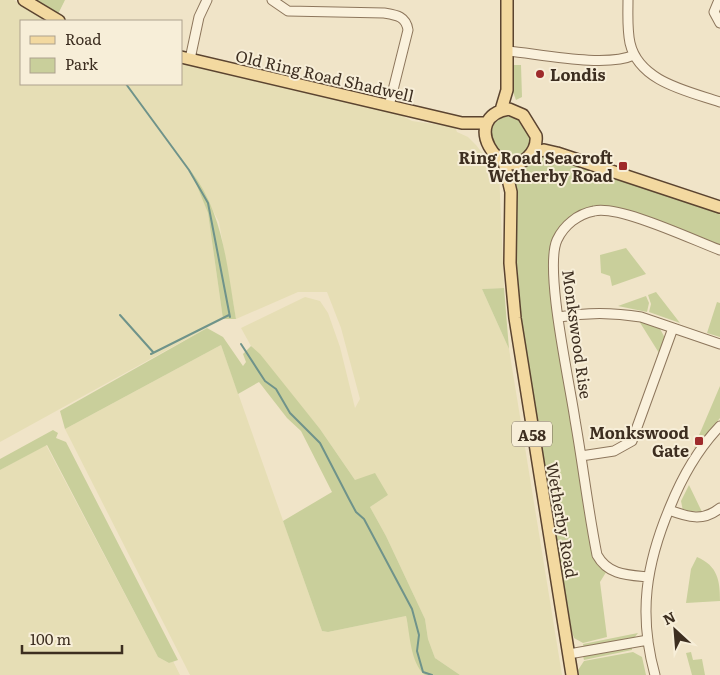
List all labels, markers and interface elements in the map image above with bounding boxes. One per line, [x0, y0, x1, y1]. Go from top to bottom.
legend [20, 20, 182, 85]
text: Road [65, 27, 101, 50]
street label: Old Ring Road Shadwell [233, 43, 417, 107]
text: Park [65, 52, 99, 75]
place label: Londis [550, 62, 606, 86]
marker: Londis [534, 68, 546, 80]
place label: Ring Road Seacroft Wetherby Road [458, 145, 614, 187]
marker: Ring Road Seacroft Wetherby Road [617, 160, 629, 172]
street label: Monkswood Rise [557, 268, 599, 400]
place label: Monkswood Gate [589, 420, 689, 462]
road number: A58 [512, 422, 552, 446]
marker: Monkswood Gate [693, 435, 705, 447]
street label: Wetherby Road [541, 460, 585, 580]
north arrow [650, 605, 700, 655]
text: N [659, 606, 679, 629]
scale bar [22, 622, 122, 654]
text: 100 m [30, 627, 71, 650]

